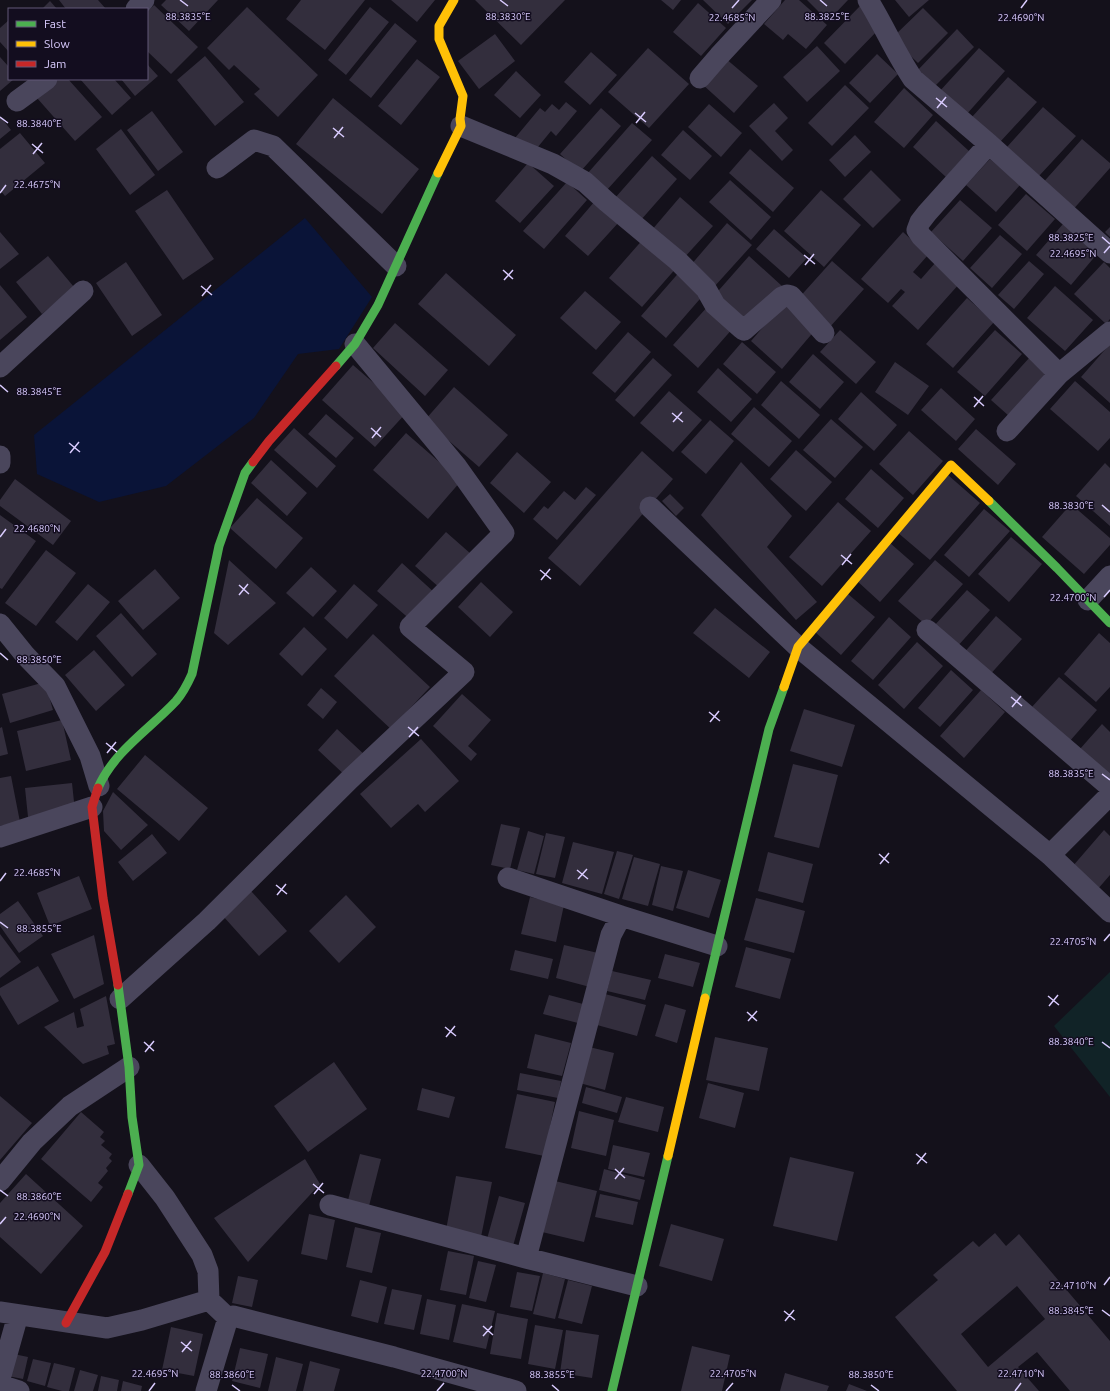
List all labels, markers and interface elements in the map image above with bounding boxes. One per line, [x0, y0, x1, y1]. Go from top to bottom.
legend [8, 8, 148, 80]
text: 88.3835°E [165, 11, 211, 22]
text: 88.3830°E [485, 11, 531, 22]
text: 88.3825°E [804, 11, 850, 22]
text: 22.4685°N [709, 12, 755, 23]
text: 22.4690°N [998, 12, 1044, 23]
text: Fast [44, 17, 66, 30]
text: Slow [44, 37, 70, 50]
text: Jam [44, 57, 66, 70]
text: 88.3840°E [16, 118, 62, 129]
text: 22.4675°N [14, 179, 60, 190]
text: 88.3825°E [1048, 232, 1094, 243]
text: 22.4695°N [1050, 248, 1096, 259]
text: 88.3845°E [16, 386, 62, 397]
text: 88.3830°E [1048, 500, 1094, 511]
text: 22.4680°N [14, 523, 60, 534]
text: 22.4700°N [1050, 592, 1096, 603]
text: 88.3850°E [16, 654, 62, 665]
text: 88.3835°E [1048, 768, 1094, 779]
text: 22.4685°N [14, 867, 60, 878]
text: 88.3855°E [16, 923, 62, 934]
text: 22.4705°N [1050, 936, 1096, 947]
text: 88.3840°E [1048, 1036, 1094, 1047]
text: 88.3860°E [16, 1191, 62, 1202]
text: 22.4690°N [14, 1211, 60, 1222]
text: 22.4710°N [1050, 1280, 1096, 1291]
text: 88.3845°E [1048, 1305, 1094, 1316]
text: 22.4695°N [132, 1368, 178, 1379]
text: 22.4700°N [421, 1368, 467, 1379]
text: 22.4705°N [710, 1368, 756, 1379]
text: 22.4710°N [998, 1368, 1044, 1379]
text: 88.3860°E [209, 1369, 255, 1380]
text: 88.3855°E [529, 1369, 575, 1380]
text: 88.3850°E [848, 1369, 894, 1380]

